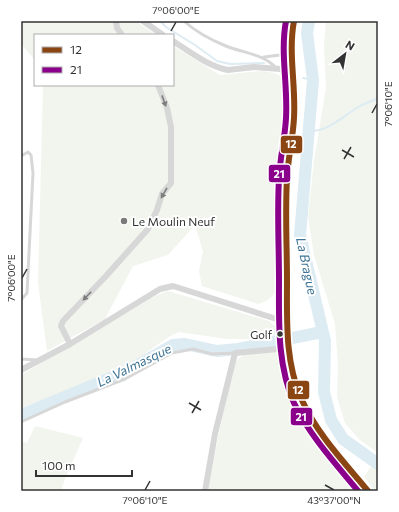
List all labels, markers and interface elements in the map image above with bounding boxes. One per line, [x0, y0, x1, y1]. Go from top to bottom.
text: 7°06'00"E [152, 4, 200, 16]
legend [34, 34, 174, 86]
north arrow [325, 34, 365, 74]
text: N [344, 37, 357, 53]
text: 12 [70, 42, 82, 56]
text: 21 [70, 62, 82, 76]
text: 7°06'10"E [382, 81, 394, 127]
one-way arrow [162, 95, 168, 107]
line badge: 12 [280, 135, 303, 154]
text: 12 [285, 137, 297, 150]
line badge: 21 [268, 164, 291, 183]
text: 21 [273, 167, 285, 180]
one-way arrow [160, 187, 167, 199]
place label: Le Moulin Neuf [132, 214, 215, 228]
marker: Le Moulin Neuf [119, 216, 129, 226]
water label: La Brague [293, 236, 321, 296]
text: 7°06'00"E [5, 254, 17, 302]
one-way arrow [82, 291, 92, 301]
place label: Golf [250, 328, 273, 341]
marker: Golf [275, 329, 285, 339]
water label: La Valmasque [94, 340, 174, 390]
line badge: 12 [287, 380, 310, 400]
text: 12 [292, 383, 304, 396]
line badge: 21 [290, 407, 313, 426]
text: 21 [295, 410, 307, 423]
scale bar [36, 452, 132, 478]
text: 100 m [42, 458, 76, 472]
text: 7°06'10"E [122, 494, 168, 506]
text: 43°37'00"N [307, 494, 361, 506]

